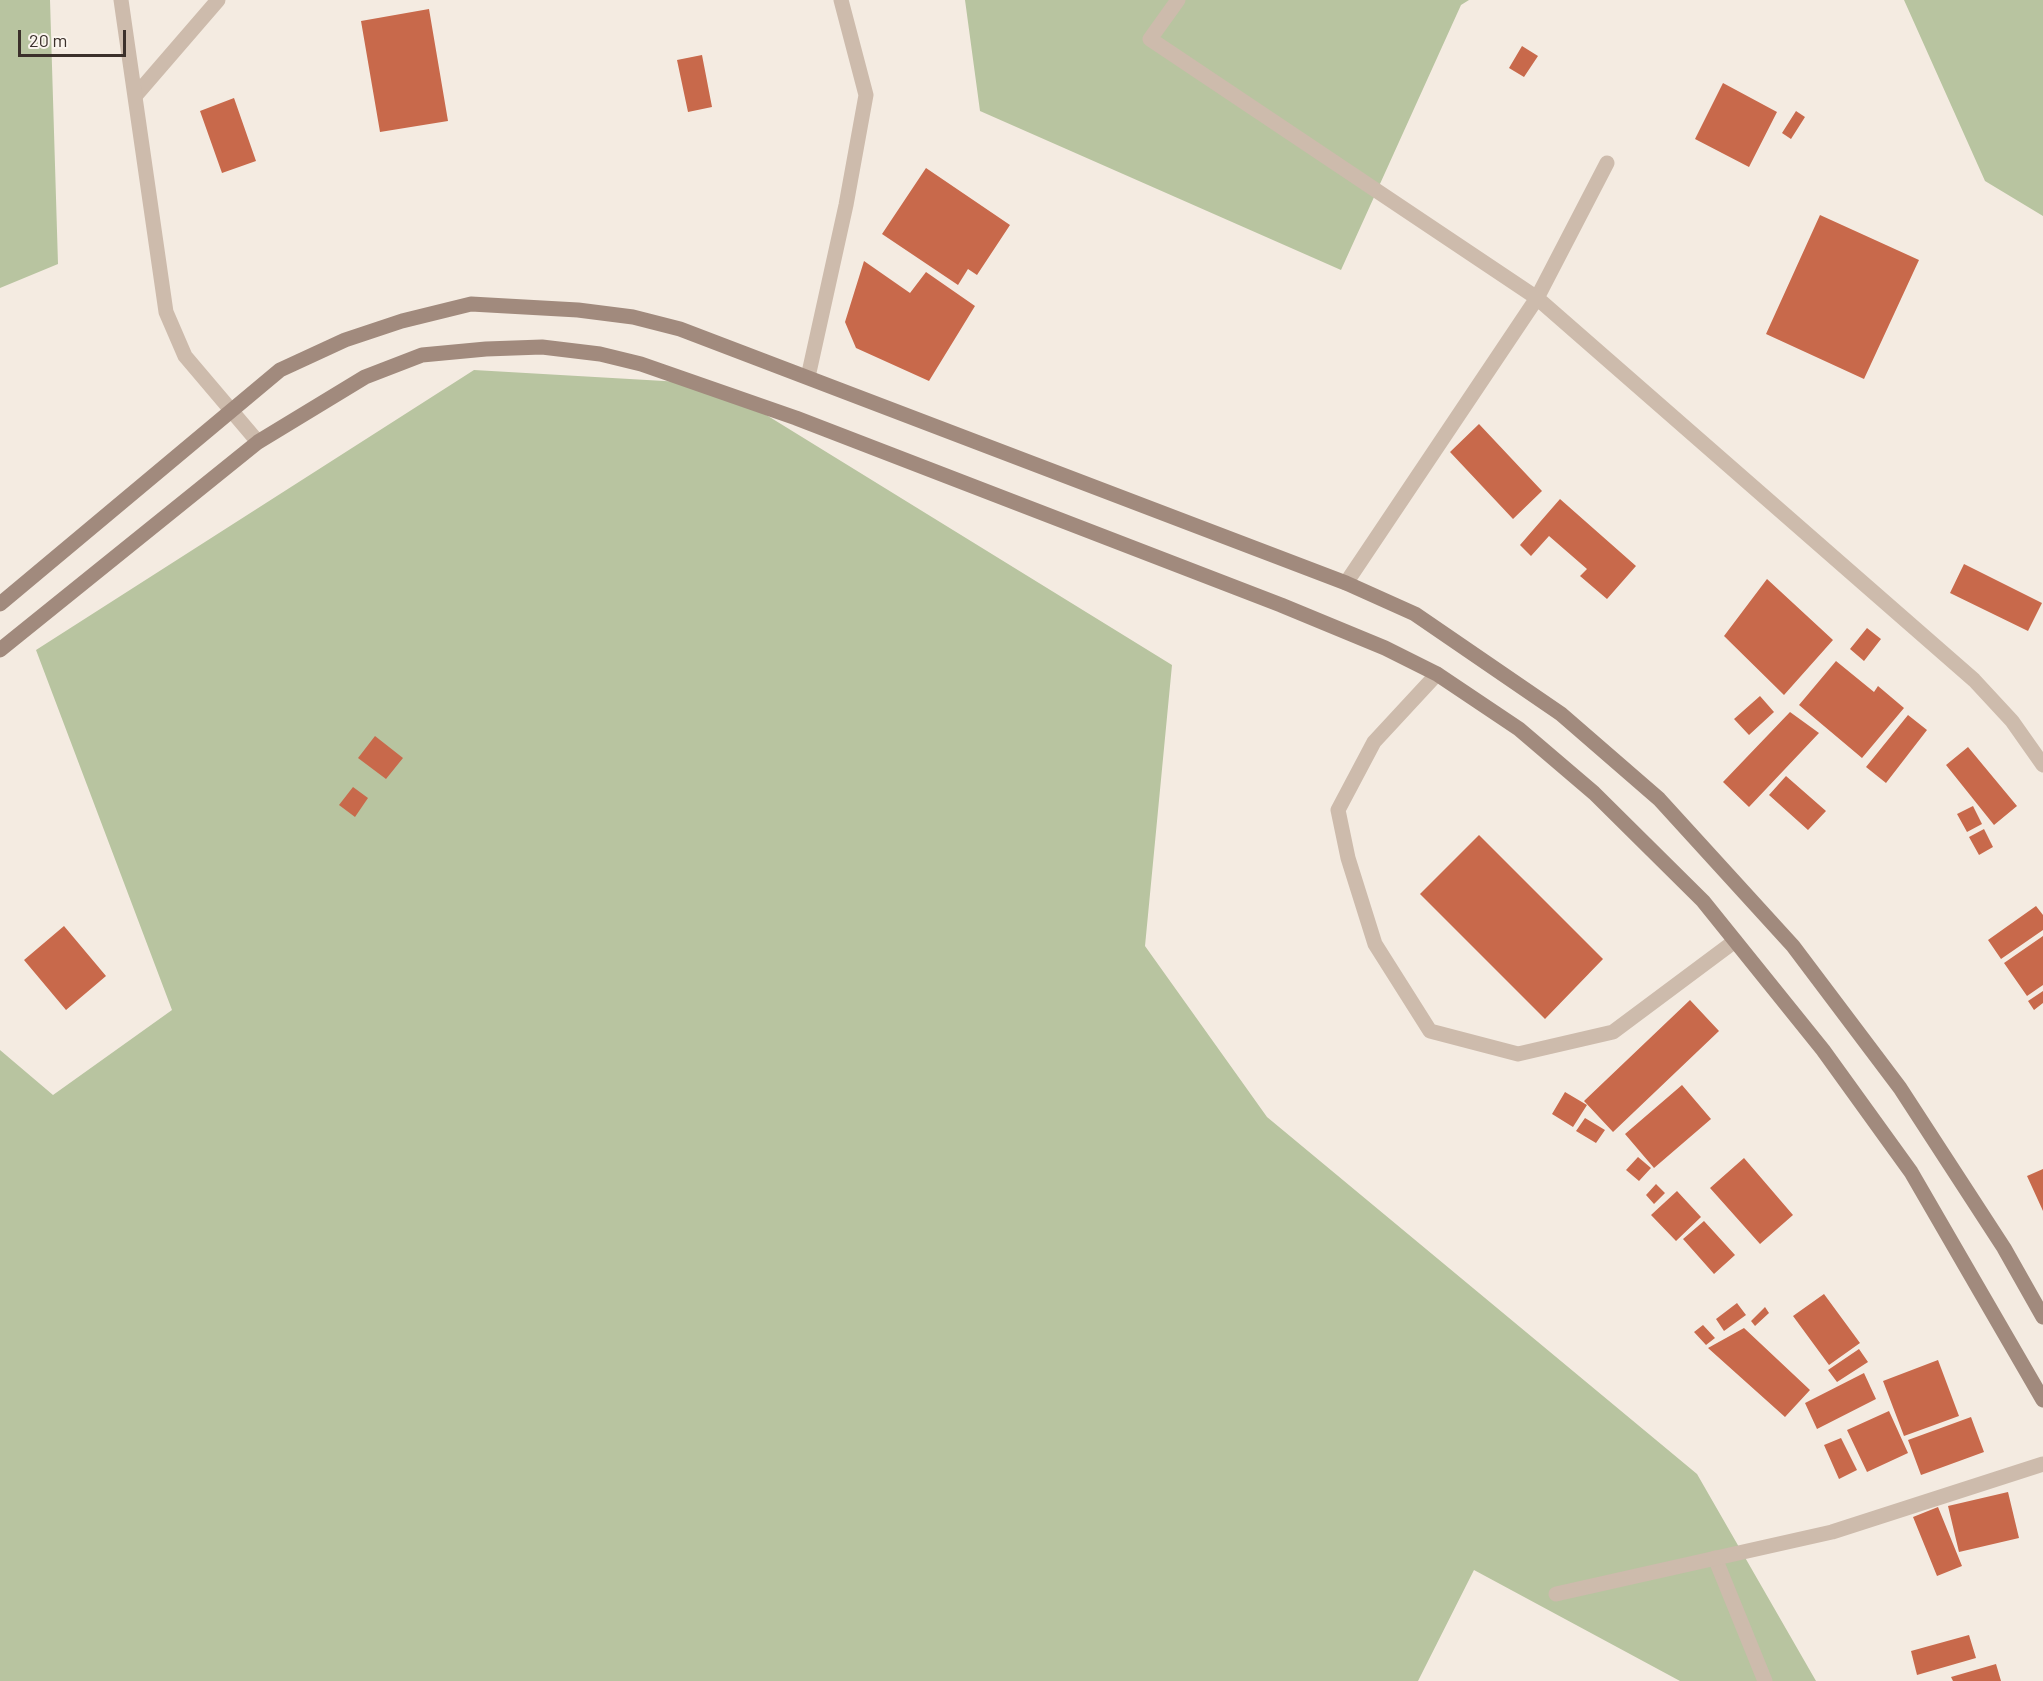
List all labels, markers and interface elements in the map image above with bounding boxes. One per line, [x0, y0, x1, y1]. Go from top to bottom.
scale bar [21, 18, 129, 56]
text: 20 m [29, 29, 67, 51]

